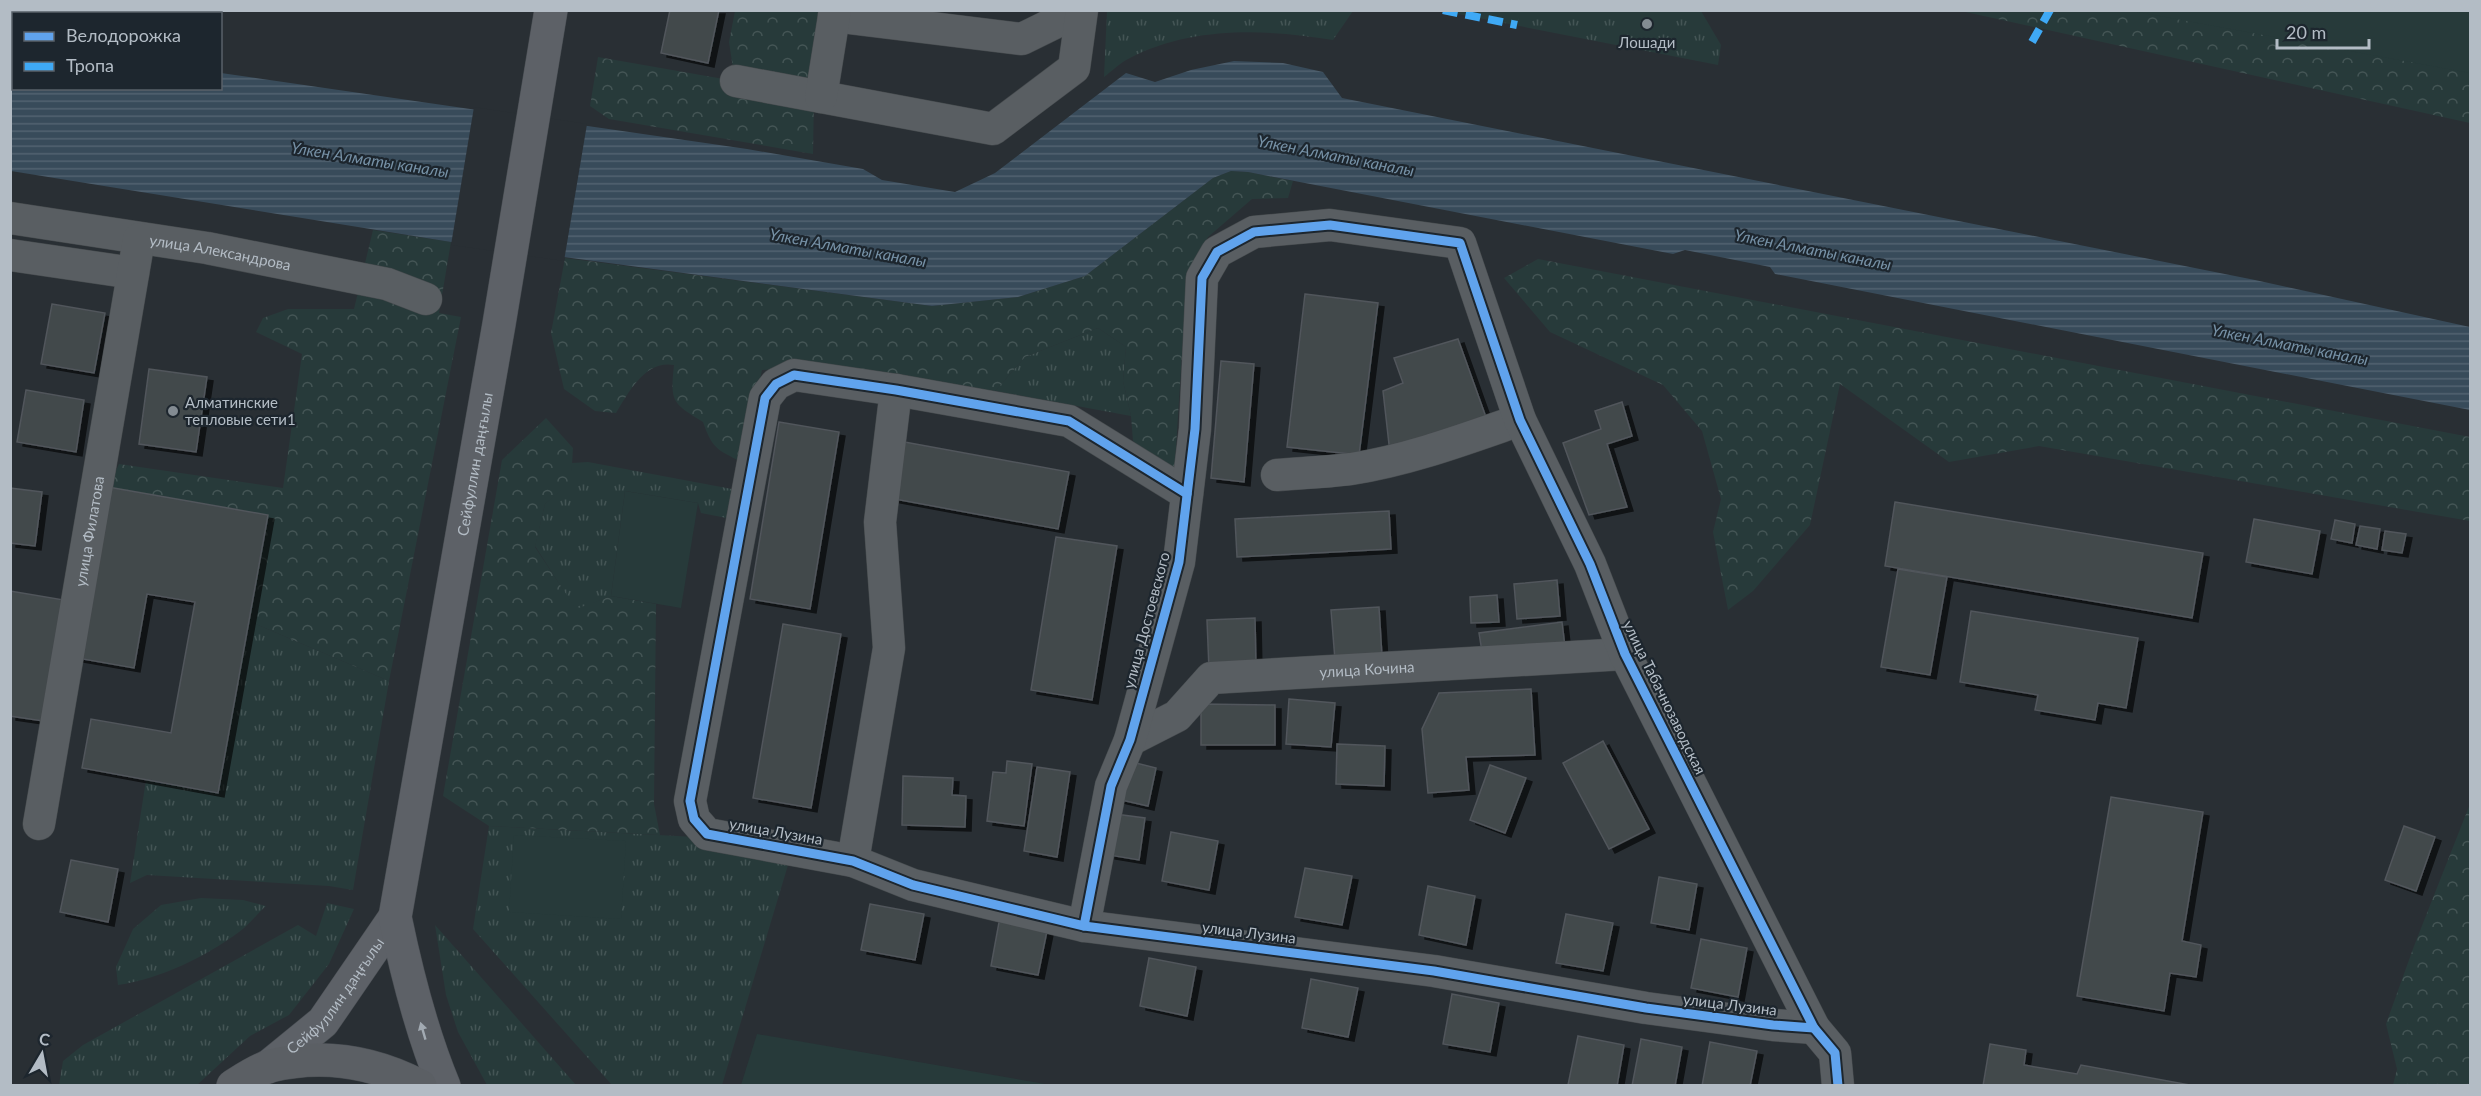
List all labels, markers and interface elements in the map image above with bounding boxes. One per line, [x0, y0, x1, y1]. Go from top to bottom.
legend [12, 12, 222, 90]
scale bar [2277, 12, 2368, 50]
marker: Лошади [1640, 17, 1654, 31]
text: 20 m [2286, 21, 2326, 43]
text: Велодорожка [66, 24, 181, 46]
place label: Лошади [1618, 33, 1675, 51]
text: Тропа [66, 54, 114, 76]
water label: Үлкен Алматы каналы [1256, 130, 1416, 180]
water label: Үлкен Алматы каналы [290, 137, 450, 181]
water label: Үлкен Алматы каналы [768, 224, 928, 270]
water label: Үлкен Алматы каналы [1733, 224, 1893, 274]
street label: улица Александрова [148, 230, 293, 274]
water label: Үлкен Алматы каналы [2210, 319, 2370, 369]
street label: Сейфуллин даңғылы [453, 391, 496, 537]
place label: Алматинские тепловые сети1 [185, 393, 296, 428]
marker: Алматинские тепловые сети1 [166, 404, 180, 418]
street label: улица Филатова [71, 475, 107, 588]
street label: улица Достоевского [1119, 550, 1173, 690]
street label: улица Табачнозаводская [1620, 617, 1710, 777]
street label: улица Кочина [1319, 657, 1415, 681]
street label: улица Лузина [728, 814, 824, 848]
street label: улица Лузина [1201, 917, 1297, 947]
street label: Сейфуллин даңғылы [283, 934, 387, 1057]
street label: улица Лузина [1682, 989, 1778, 1019]
one-way arrow [417, 1022, 427, 1040]
north arrow [12, 1024, 72, 1084]
text: С [38, 1028, 52, 1049]

